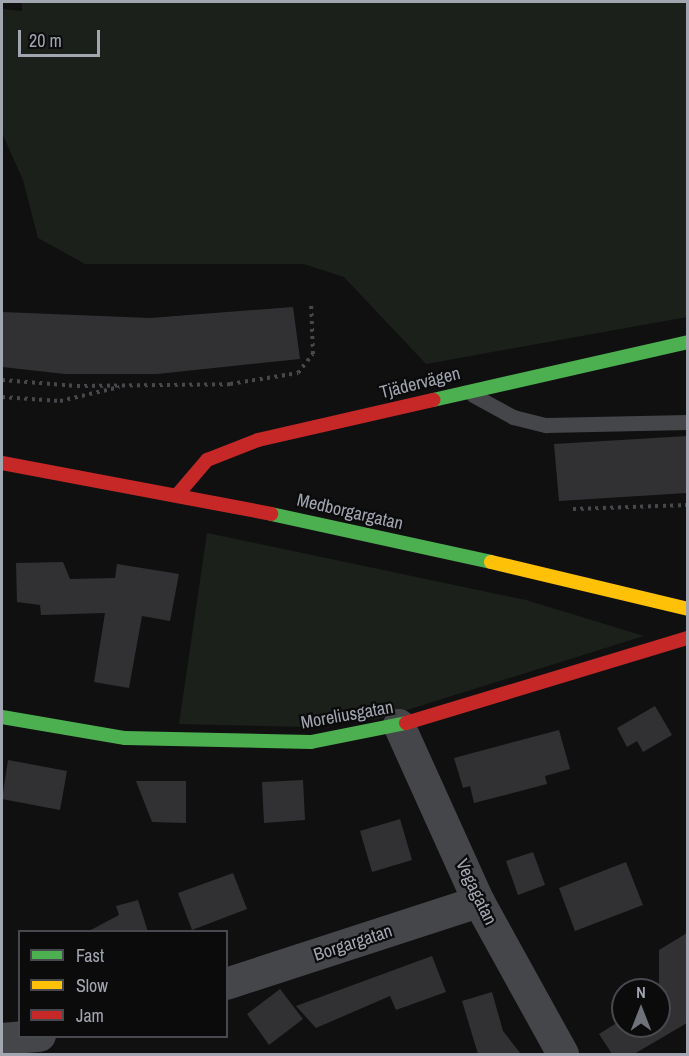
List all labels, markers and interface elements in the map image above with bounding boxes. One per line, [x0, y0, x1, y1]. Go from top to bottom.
scale bar [21, 18, 104, 56]
text: 20 m [29, 28, 62, 53]
street label: Tjädervägen [378, 363, 462, 403]
street label: Medborgargatan [295, 489, 405, 535]
street label: Moreliusgatan [299, 696, 395, 734]
street label: Vegagatan [451, 856, 501, 928]
street label: Borgargatan [311, 920, 395, 966]
legend [18, 930, 228, 1038]
text: Fast [76, 943, 104, 968]
text: Slow [76, 973, 108, 998]
north arrow [611, 978, 671, 1038]
text: N [636, 981, 646, 1003]
text: Jam [76, 1003, 104, 1028]

